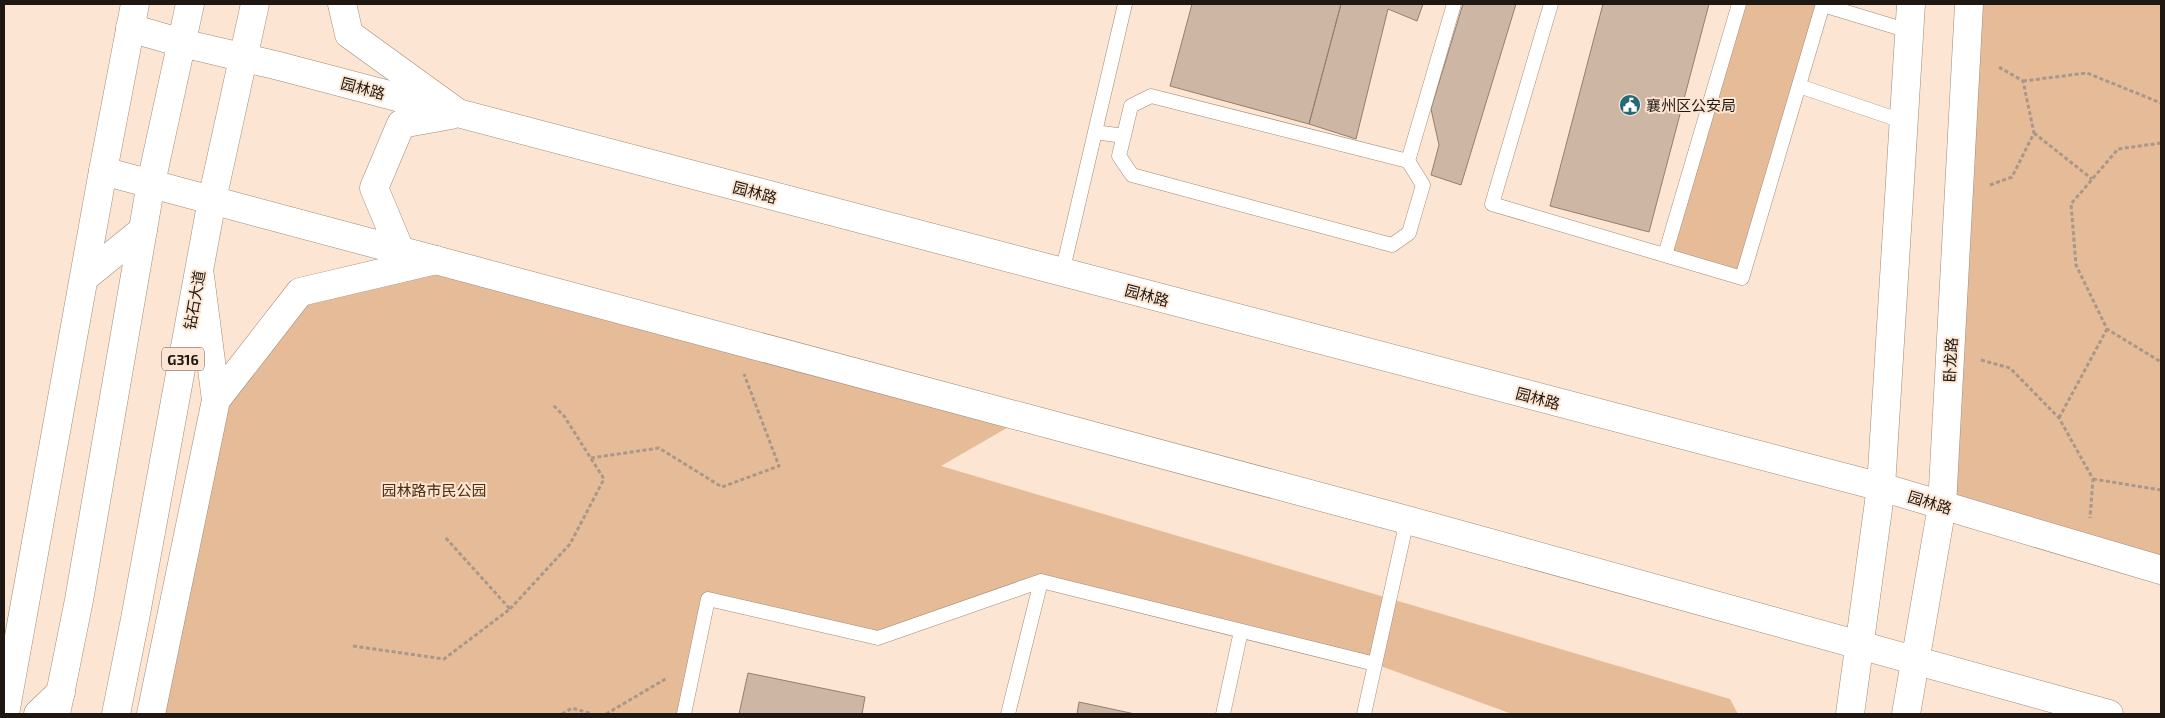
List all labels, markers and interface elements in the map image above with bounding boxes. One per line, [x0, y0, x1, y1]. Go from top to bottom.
street label: 园林路 [339, 73, 387, 103]
public building icon: 襄州区公安局 [1618, 93, 1642, 117]
place label: 襄州区公安局 [1646, 96, 1736, 114]
street label: 园林路 [731, 177, 779, 207]
street label: 钻石大道 [180, 269, 208, 331]
street label: 园林路 [1123, 280, 1171, 310]
street label: 卧龙路 [1940, 337, 1960, 383]
road number: G316 [162, 348, 204, 370]
street label: 园林路 [1514, 383, 1562, 413]
park label: 园林路市民公园 [381, 481, 487, 499]
street label: 园林路 [1906, 487, 1954, 517]

